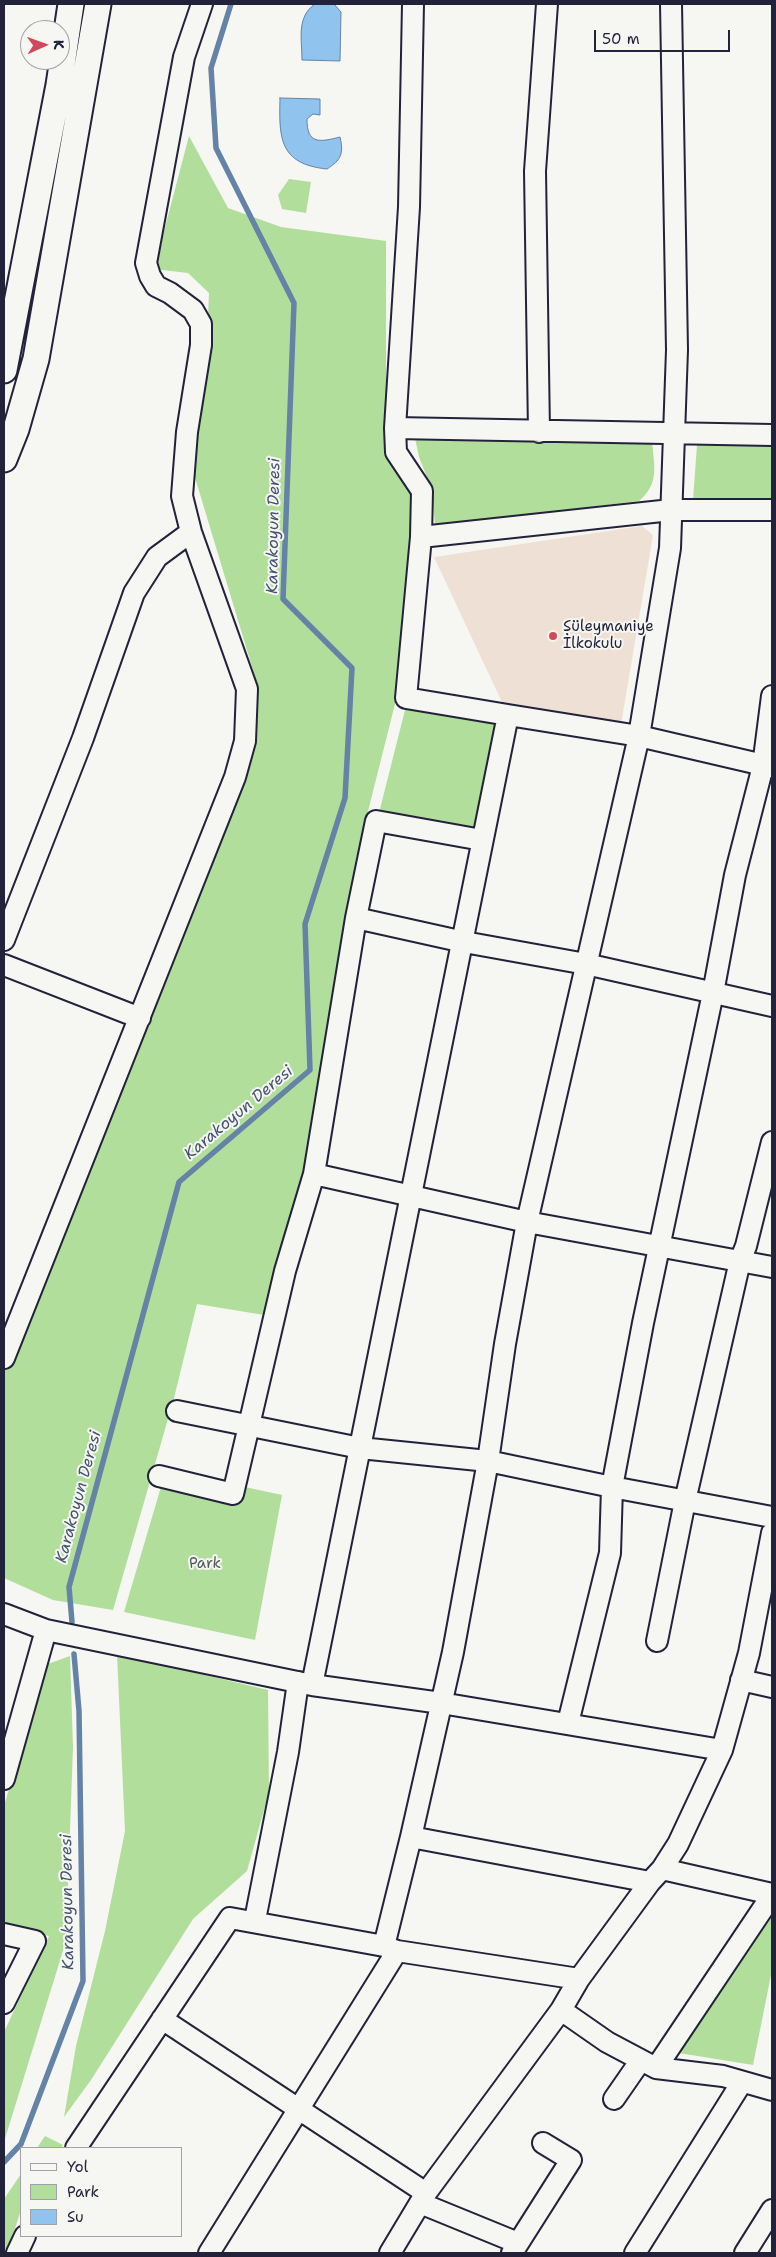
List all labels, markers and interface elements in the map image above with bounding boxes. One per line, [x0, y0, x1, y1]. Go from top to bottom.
north arrow [20, 20, 70, 70]
scale bar [596, 20, 732, 52]
text: 50 m [602, 29, 640, 49]
text: K [50, 39, 68, 50]
water label: Karakoyun Deresi [263, 458, 285, 594]
place label: Süleymaniye İlkokulu [563, 618, 654, 653]
marker: Süleymaniye İlkokulu [547, 630, 559, 642]
water label: Karakoyun Deresi [181, 1062, 297, 1164]
water label: Karakoyun Deresi [52, 1429, 106, 1565]
park label: Park [189, 1555, 221, 1573]
water label: Karakoyun Deresi [57, 1834, 79, 1970]
legend [20, 2147, 182, 2237]
text: Yol [67, 2157, 88, 2177]
text: Park [67, 2182, 99, 2202]
text: Su [67, 2207, 84, 2227]

